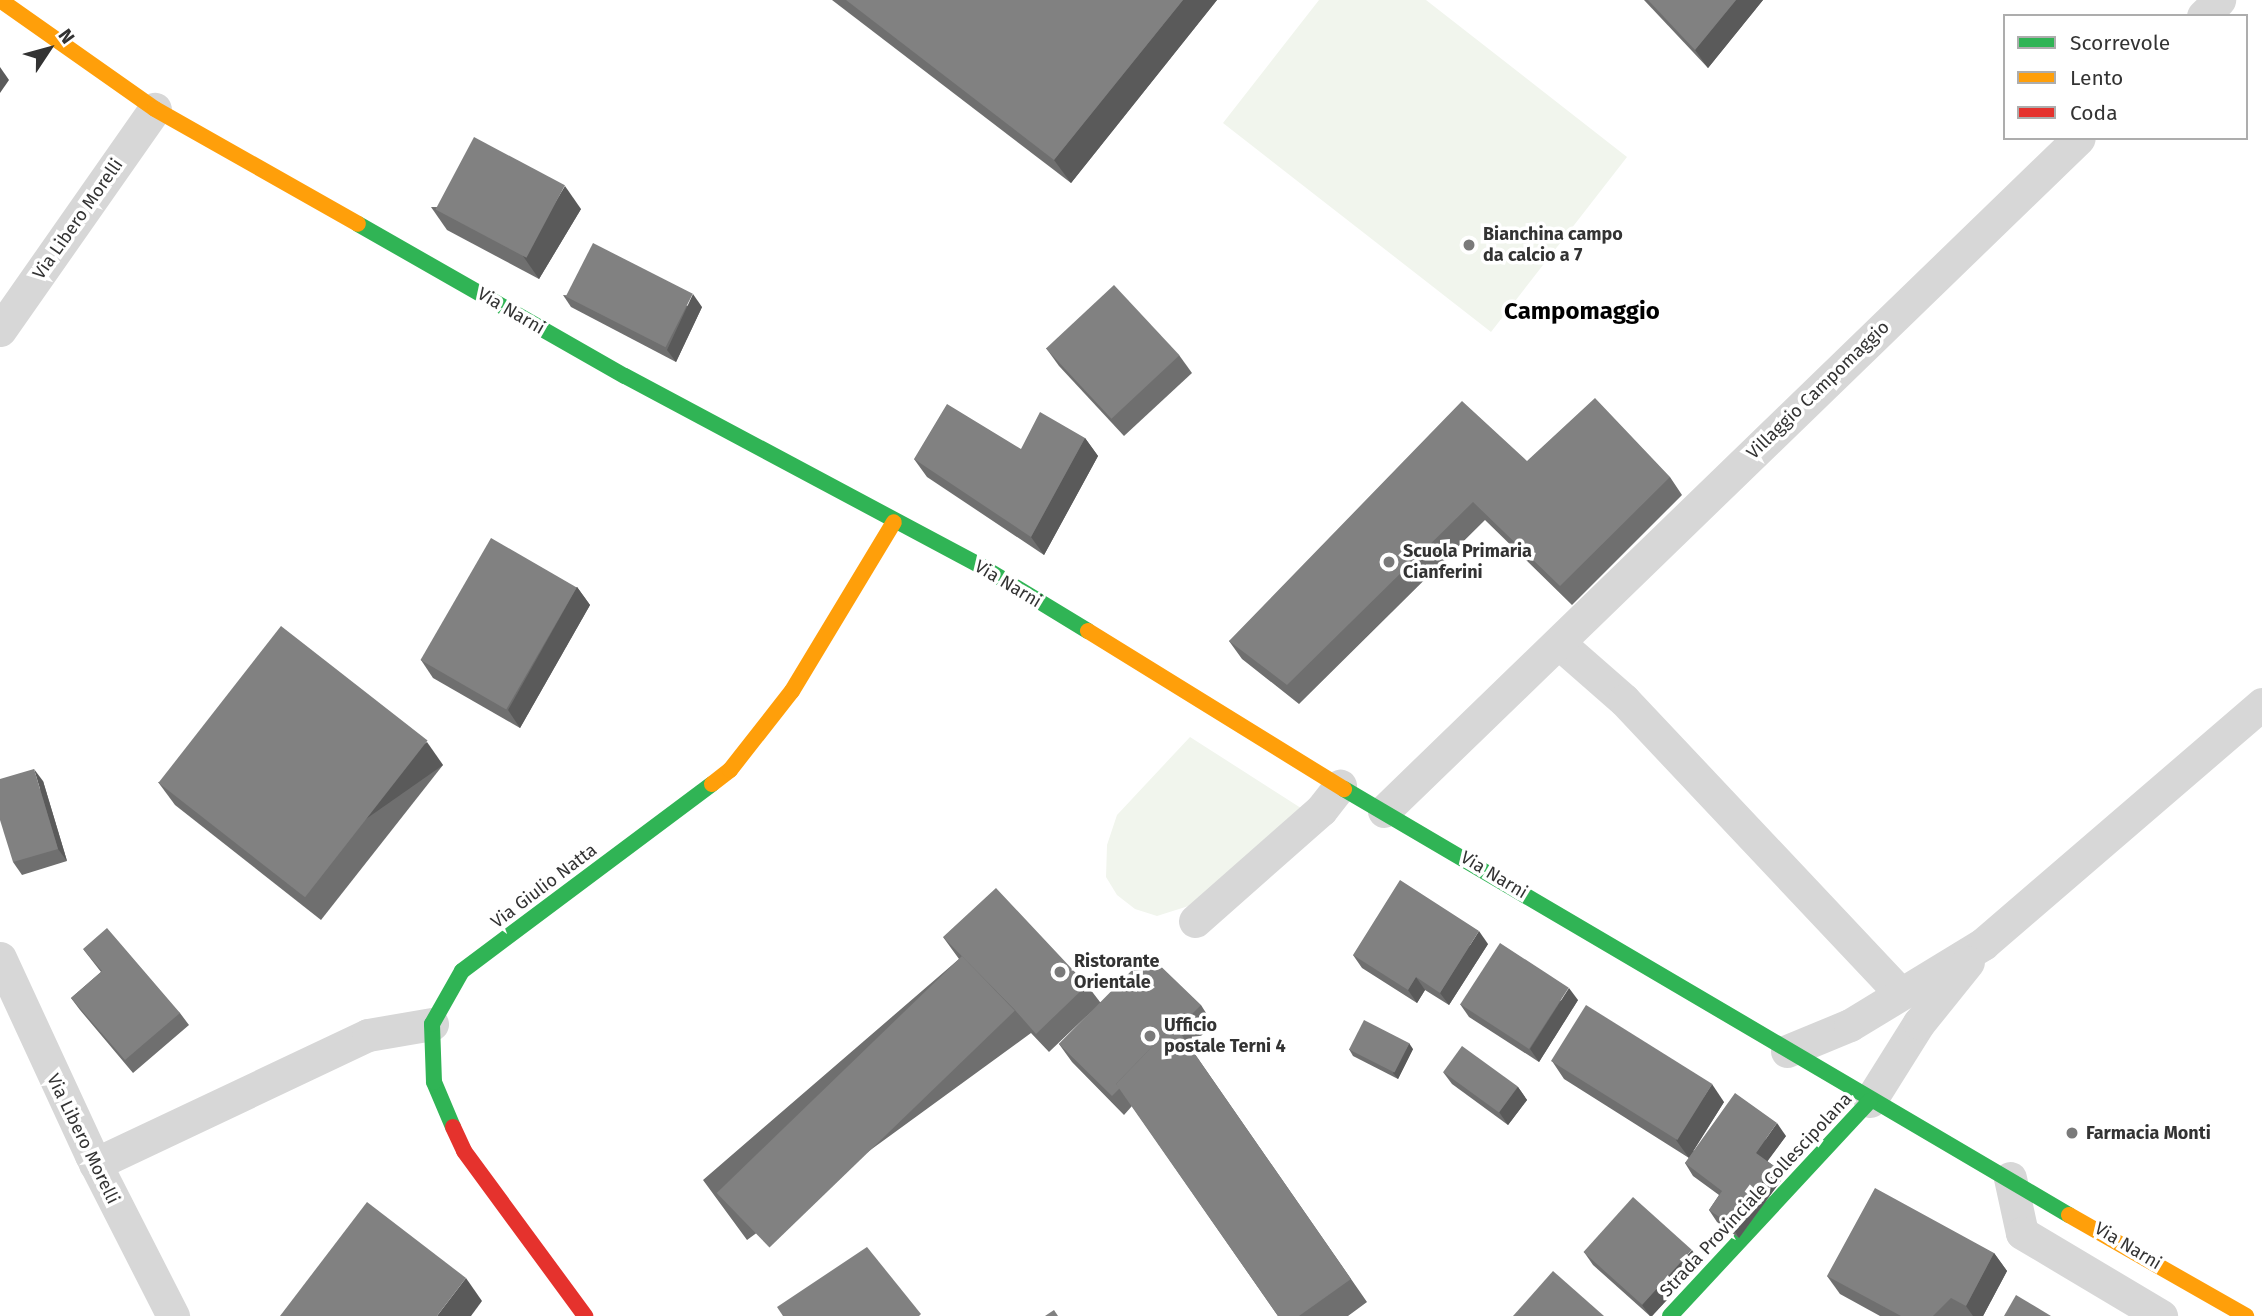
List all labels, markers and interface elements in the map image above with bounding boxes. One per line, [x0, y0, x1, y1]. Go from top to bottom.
north arrow [14, 14, 84, 84]
legend [2003, 14, 2248, 140]
text: N [53, 24, 79, 48]
text: Scorrevole [2070, 30, 2170, 56]
text: Lento [2070, 65, 2123, 91]
text: Coda [2070, 100, 2118, 126]
street label: Via Libero Morelli [28, 155, 128, 283]
place label: Bianchina campo da calcio a 7 [1483, 224, 1623, 266]
marker: Bianchina campo da calcio a 7 [1461, 237, 1477, 253]
street label: Via Narni [473, 283, 549, 339]
district label: Campomaggio [1504, 298, 1660, 326]
street label: Villaggio Campomaggio [1742, 316, 1894, 464]
place label: Scuola Primaria Cianferini [1403, 541, 1532, 584]
marker: Scuola Primaria Cianferini [1381, 554, 1397, 570]
street label: Via Narni [971, 556, 1045, 612]
street label: Via Giulio Natta [487, 839, 601, 933]
street label: Via Narni [1457, 847, 1531, 903]
place label: Ristorante Orientale [1074, 951, 1159, 993]
marker: Ristorante Orientale [1052, 964, 1068, 980]
place label: Ufficio postale Terni 4 [1164, 1015, 1286, 1058]
marker: Ufficio postale Terni 4 [1142, 1028, 1158, 1044]
street label: Via Libero Morelli [42, 1070, 124, 1208]
street label: Strada Provinciale Collescipolana [1656, 1088, 1856, 1302]
place label: Farmacia Monti [2086, 1122, 2211, 1144]
marker: Farmacia Monti [2064, 1125, 2080, 1141]
street label: Via Narni [2091, 1218, 2165, 1274]

